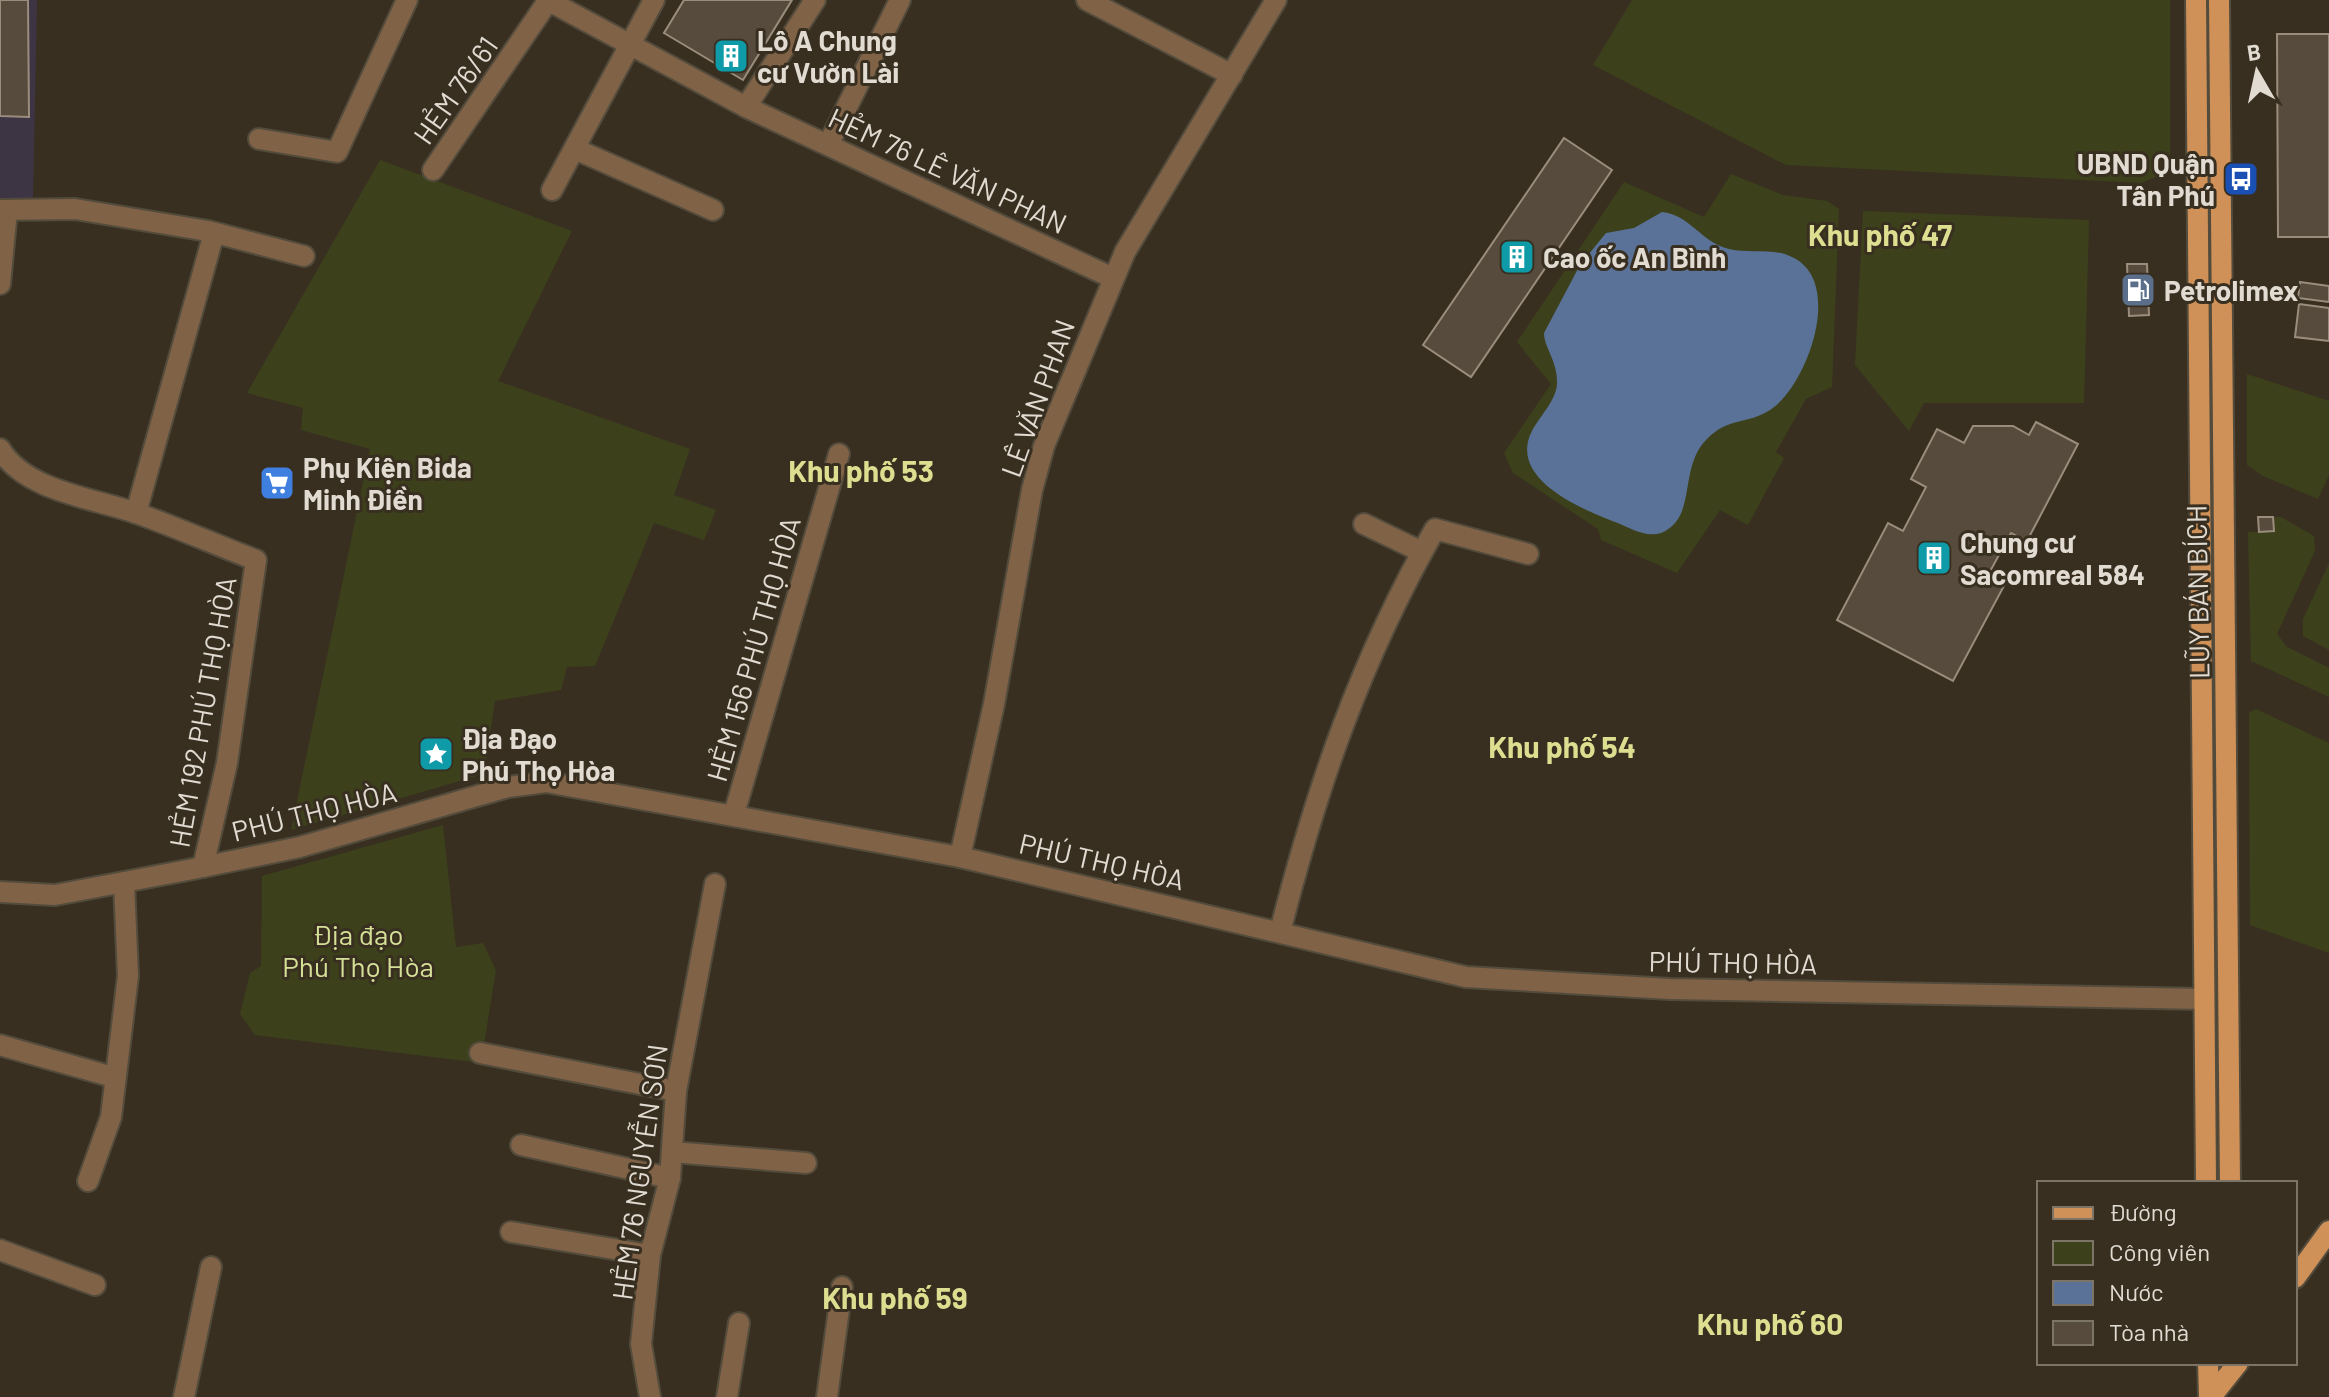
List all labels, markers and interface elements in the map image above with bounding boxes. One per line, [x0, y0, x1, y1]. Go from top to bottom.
place label: Lô A Chung cư Vườn Lài [757, 23, 899, 89]
street label: HẺM 76/61 [406, 30, 504, 150]
north arrow [2217, 32, 2297, 112]
building icon: Lô A Chung cư Vườn Lài [712, 37, 750, 75]
text: B [2245, 37, 2262, 65]
street label: HẺM 76 LÊ VĂN PHAN [823, 100, 1073, 240]
place label: UBND Quận Tân Phú [2077, 146, 2215, 212]
bus stop icon: UBND Quận Tân Phú [2222, 160, 2260, 198]
district label: Khu phố 47 [1808, 216, 1952, 252]
building icon: Cao ốc An Bình [1498, 238, 1536, 276]
place label: Cao ốc An Bình [1543, 240, 1726, 274]
fuel station icon: Petrolimex [2119, 271, 2157, 309]
place label: Petrolimex [2164, 273, 2298, 307]
street label: LÊ VĂN PHAN [993, 315, 1081, 481]
place label: Phụ Kiện Bida Minh Điền [303, 450, 472, 516]
district label: Khu phố 53 [788, 452, 934, 488]
supermarket icon: Phụ Kiện Bida Minh Điền [258, 464, 296, 502]
street label: LŨY BÁN BÍCH [2178, 505, 2216, 679]
street label: HẺM 156 PHÚ THỌ HÒA [699, 513, 807, 785]
place label: Chung cư Sacomreal 584 [1960, 525, 2145, 591]
building icon: Chung cư Sacomreal 584 [1915, 539, 1953, 577]
street label: HẺM 192 PHÚ THỌ HÒA [161, 574, 243, 850]
place label: Địa Đạo Phú Thọ Hòa [462, 721, 615, 787]
district label: Khu phố 54 [1488, 728, 1636, 764]
place icon: Địa Đạo Phú Thọ Hòa [417, 735, 455, 773]
street label: PHÚ THỌ HÒA [228, 774, 400, 848]
street label: PHÚ THỌ HÒA [1016, 825, 1188, 897]
park label: Địa đạo Phú Thọ Hòa [282, 917, 434, 983]
street label: PHÚ THỌ HÒA [1648, 944, 1818, 980]
street label: HẺM 76 NGUYỄN SƠN [603, 1042, 674, 1302]
legend [2037, 1181, 2297, 1365]
text: Đường [2109, 1197, 2177, 1226]
text: Công viên [2109, 1237, 2210, 1266]
text: Nước [2109, 1277, 2164, 1306]
district label: Khu phố 59 [822, 1279, 968, 1315]
district label: Khu phố 60 [1697, 1305, 1843, 1341]
text: Tòa nhà [2109, 1317, 2189, 1346]

